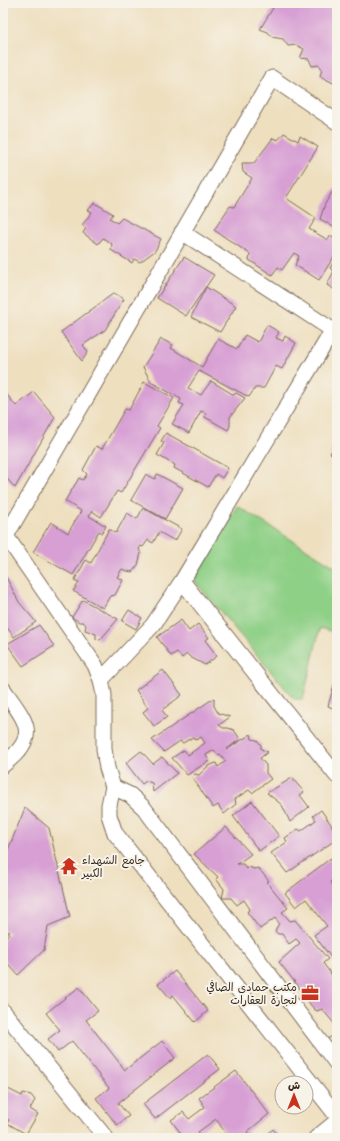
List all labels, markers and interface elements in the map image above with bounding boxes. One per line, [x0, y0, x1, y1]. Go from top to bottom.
place label: جامع الشهداء الكبير [81, 853, 145, 881]
temple icon: جامع الشهداء الكبير [59, 856, 79, 876]
place label: مكتب حمادي الصافي لتجارة العقارات [206, 979, 297, 1008]
office icon: مكتب حمادي الصافي لتجارة العقارات [300, 983, 320, 1003]
north arrow [274, 1075, 314, 1115]
text: ش [288, 1078, 300, 1093]

